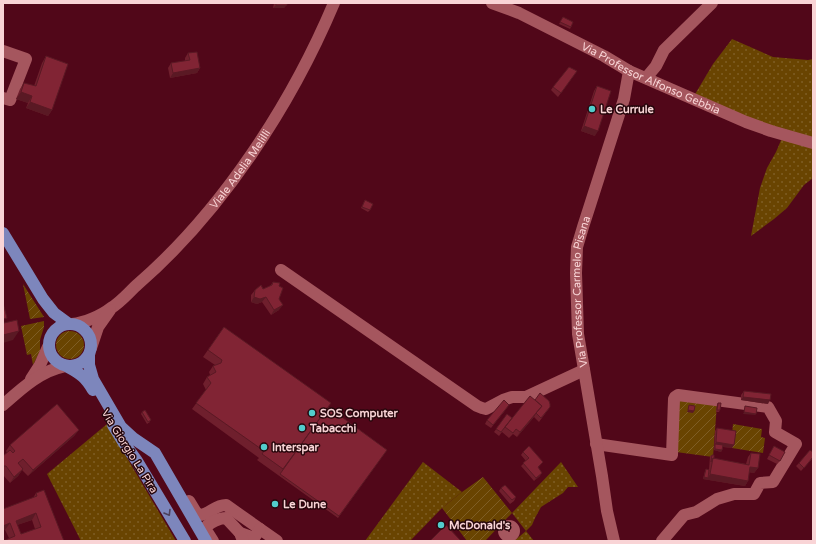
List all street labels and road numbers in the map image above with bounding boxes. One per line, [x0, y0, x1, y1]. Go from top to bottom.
street label: Via Professor Alfonso Gebbia [579, 40, 722, 117]
street label: Viale Adelia Melilli [207, 127, 273, 211]
street label: Via Professor Carmelo Pisana [570, 214, 593, 368]
street label: Via Giorgio La Pira [99, 407, 161, 495]

